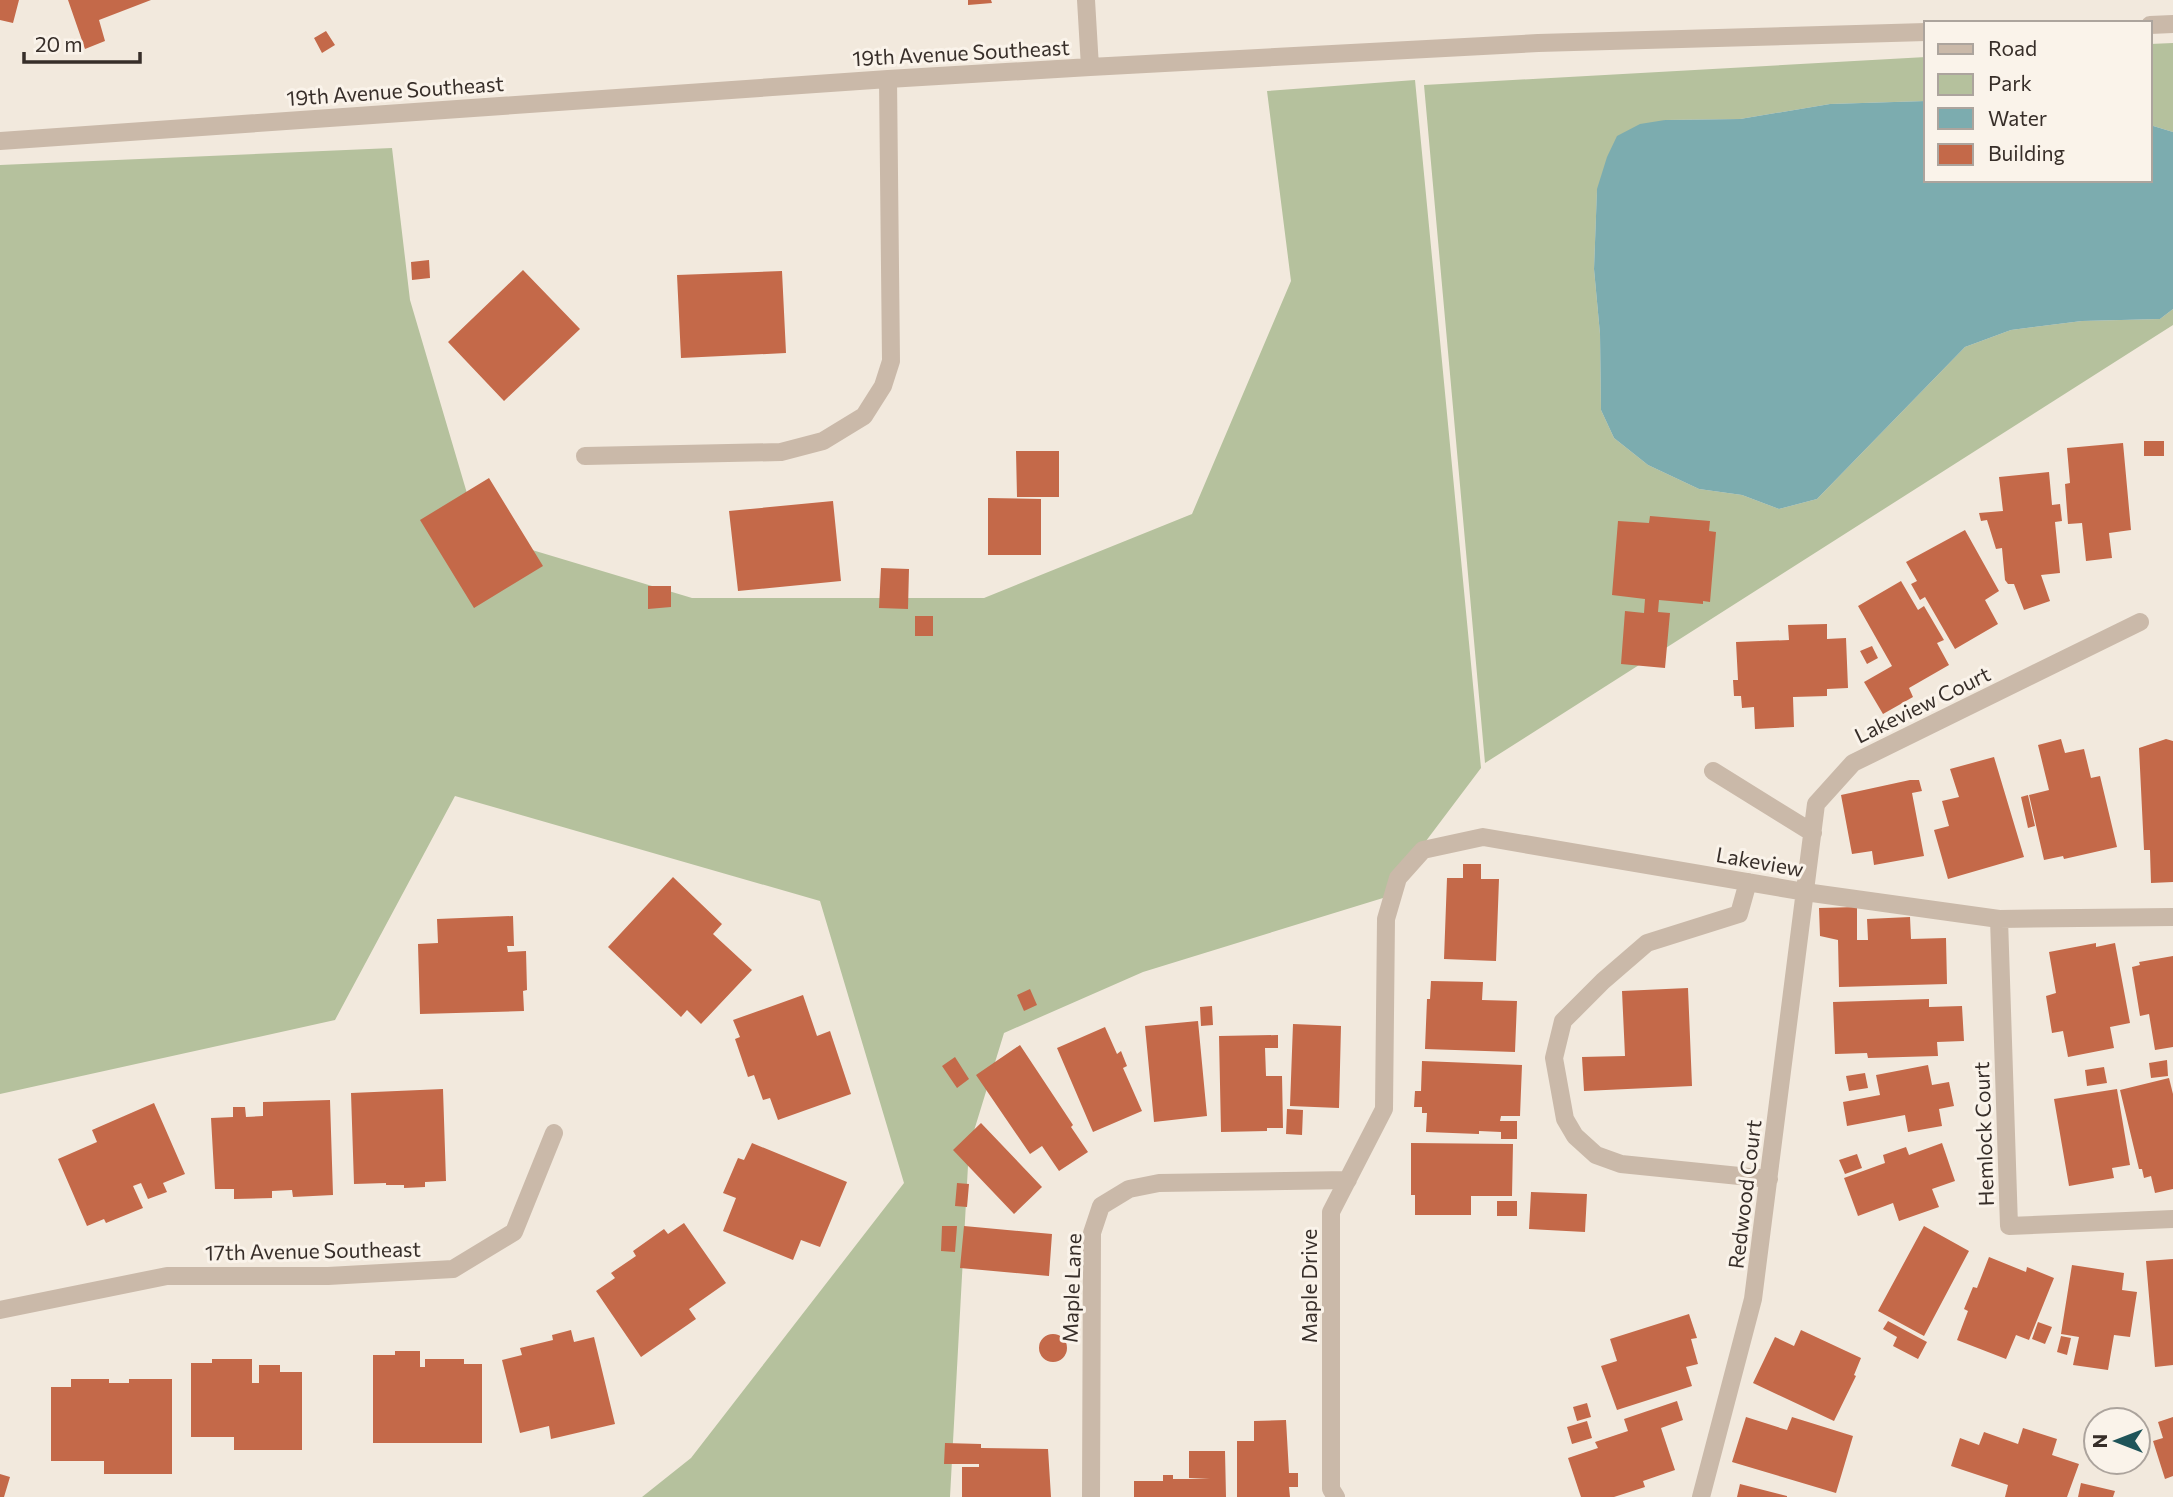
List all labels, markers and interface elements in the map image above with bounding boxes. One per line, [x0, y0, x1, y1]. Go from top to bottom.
scale bar [24, 21, 140, 65]
legend [1924, 21, 2152, 182]
text: 20 m [35, 31, 83, 56]
street label: 19th Avenue Southeast [852, 34, 1070, 70]
text: Road [1988, 35, 2037, 60]
street label: 19th Avenue Southeast [285, 70, 505, 110]
text: Park [1988, 70, 2032, 95]
text: Water [1988, 105, 2047, 130]
text: Building [1988, 140, 2065, 165]
street label: Lakeview Court [1850, 660, 1994, 748]
street label: Lakeview [1714, 841, 1806, 881]
street label: Hemlock Court [1968, 1061, 1998, 1207]
street label: Redwood Court [1722, 1118, 1766, 1270]
street label: Maple Drive [1296, 1229, 1321, 1343]
street label: Maple Lane [1057, 1233, 1085, 1343]
street label: 17th Avenue Southeast [205, 1236, 421, 1264]
north arrow [2082, 1406, 2152, 1476]
text: N [2088, 1434, 2111, 1448]

